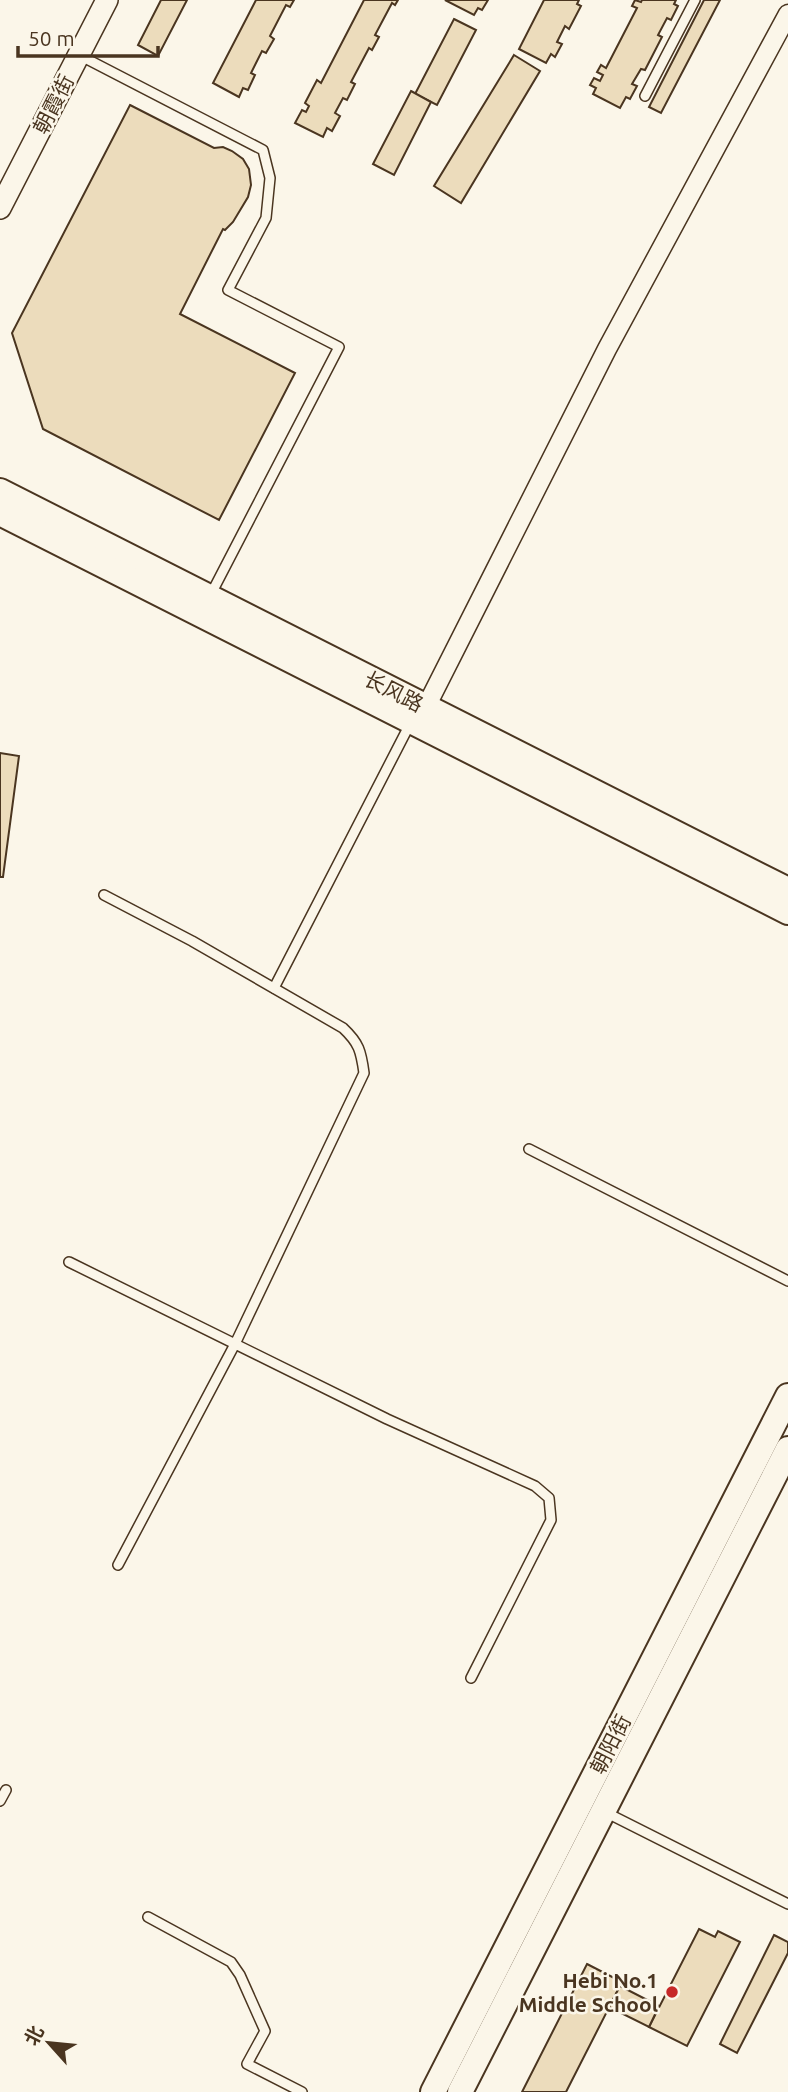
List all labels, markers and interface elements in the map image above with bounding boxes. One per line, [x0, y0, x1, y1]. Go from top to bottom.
scale bar [18, 14, 158, 58]
text: 50 m [28, 26, 75, 50]
street label: 朝霞街 [28, 70, 78, 138]
street label: 长风路 [360, 666, 428, 716]
street label: 朝阳街 [585, 1710, 635, 1778]
place label: Hebi No.1 Middle School [519, 1968, 658, 2016]
marker: Hebi No.1 Middle School [664, 1984, 680, 2000]
north arrow [14, 2008, 84, 2078]
text: 北 [20, 2022, 48, 2049]

